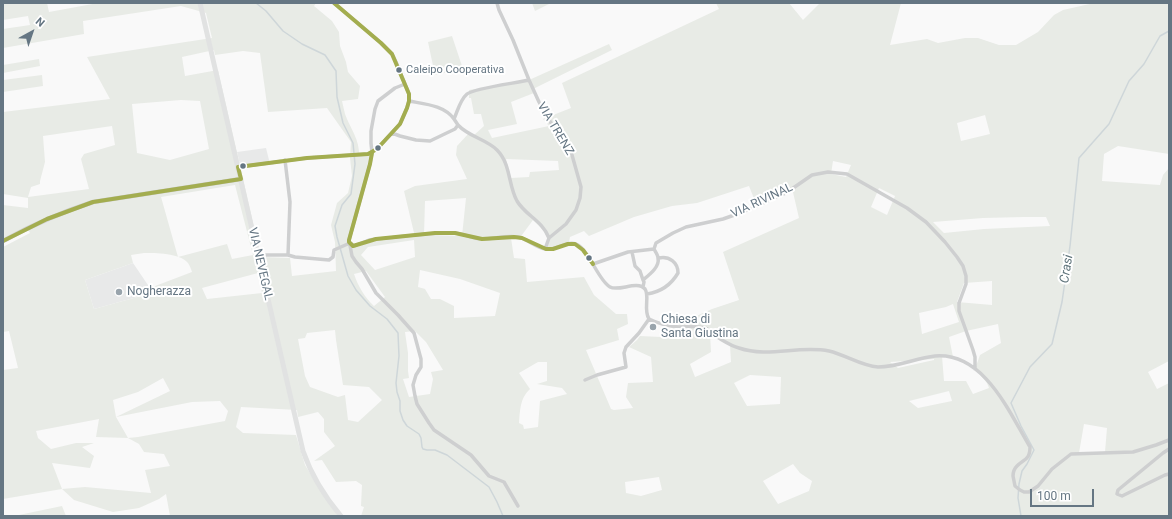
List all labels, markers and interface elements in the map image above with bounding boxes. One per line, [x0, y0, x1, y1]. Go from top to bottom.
north arrow [12, 12, 52, 52]
text: N [33, 15, 47, 30]
place label: Caleipo Cooperativa [406, 63, 504, 77]
marker: Caleipo Cooperativa [394, 65, 404, 75]
street label: VIA TRENZ [534, 100, 576, 158]
unlabelled marker [373, 143, 383, 153]
unlabelled marker [238, 161, 248, 171]
street label: VIA RIVINAL [729, 180, 795, 222]
street label: VIA NEVEGAL [245, 226, 275, 302]
unlabelled marker [584, 253, 594, 263]
water label: Crasi [1057, 254, 1077, 284]
place label: Nogherazza [127, 285, 191, 299]
marker: Nogherazza [114, 287, 124, 297]
place label: Chiesa di Santa Giustina [661, 313, 739, 341]
marker: Chiesa di Santa Giustina [648, 322, 658, 332]
scale bar [1032, 481, 1096, 507]
text: 100 m [1037, 489, 1071, 503]

